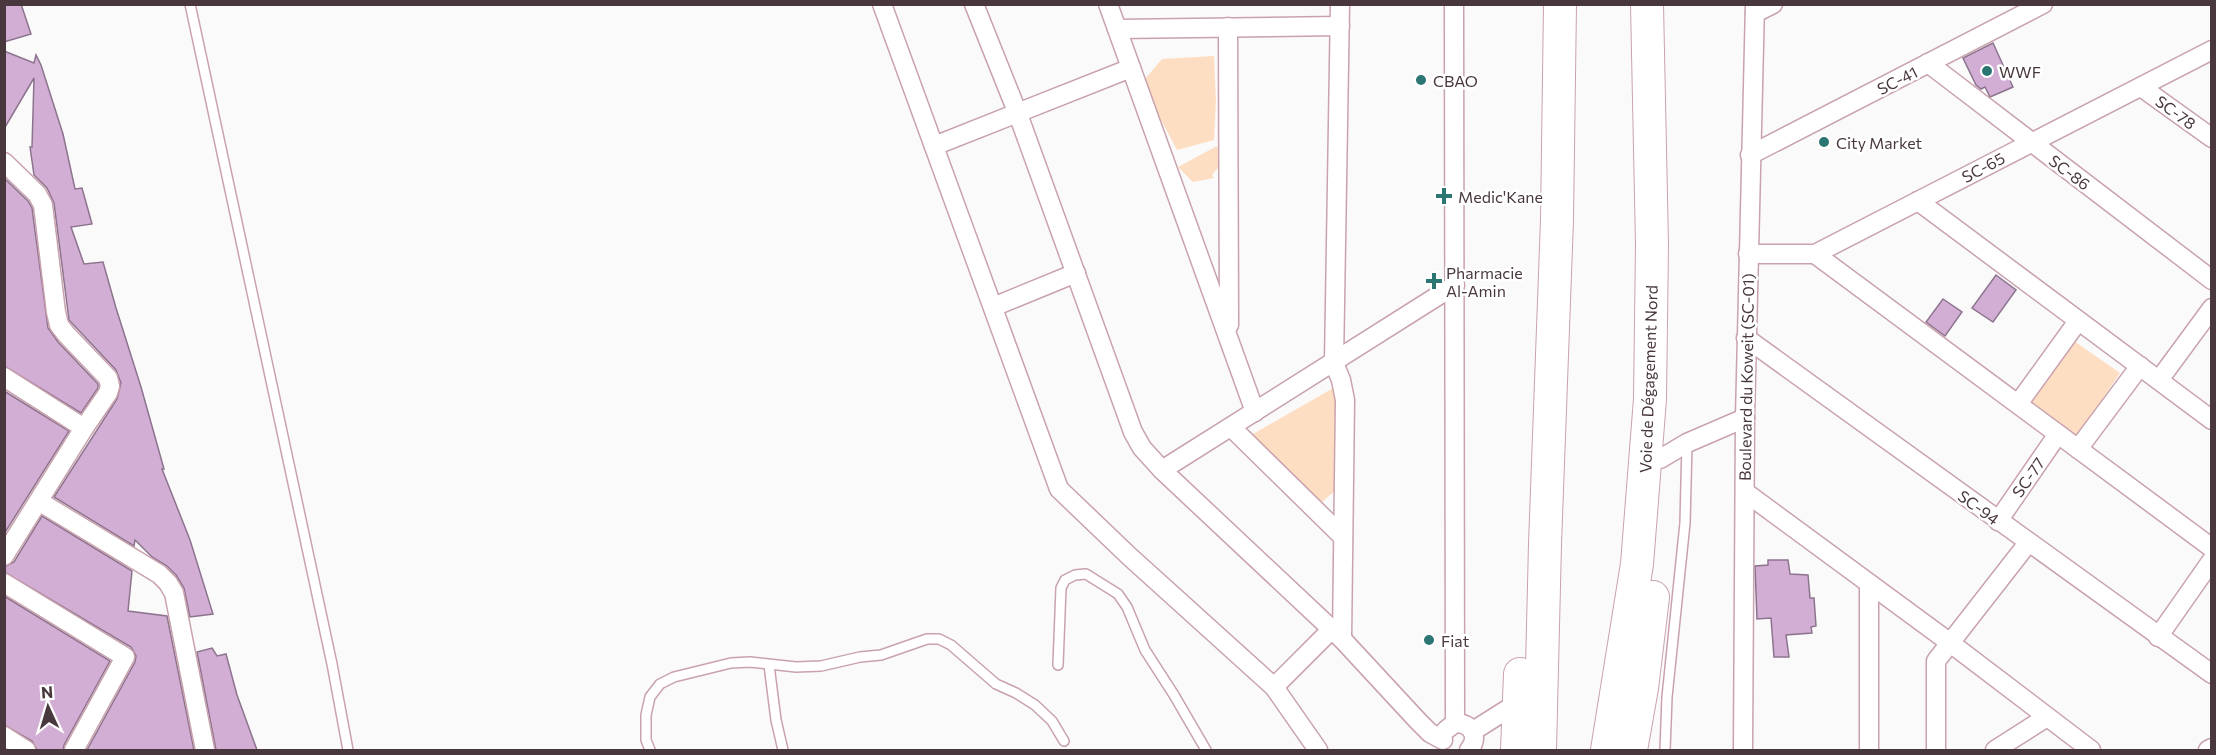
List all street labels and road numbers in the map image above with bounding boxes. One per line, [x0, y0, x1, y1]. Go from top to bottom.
street label: SC-41 [1874, 62, 1920, 98]
street label: SC-78 [2152, 91, 2200, 133]
street label: SC-65 [1958, 148, 2008, 186]
street label: SC-86 [2046, 150, 2094, 194]
street label: Boulevard du Koweit (SC-01) [1735, 273, 1757, 481]
street label: Voie de Dégagement Nord [1635, 285, 1661, 473]
street label: SC-77 [2008, 454, 2048, 500]
street label: SC-94 [1955, 486, 2004, 528]

